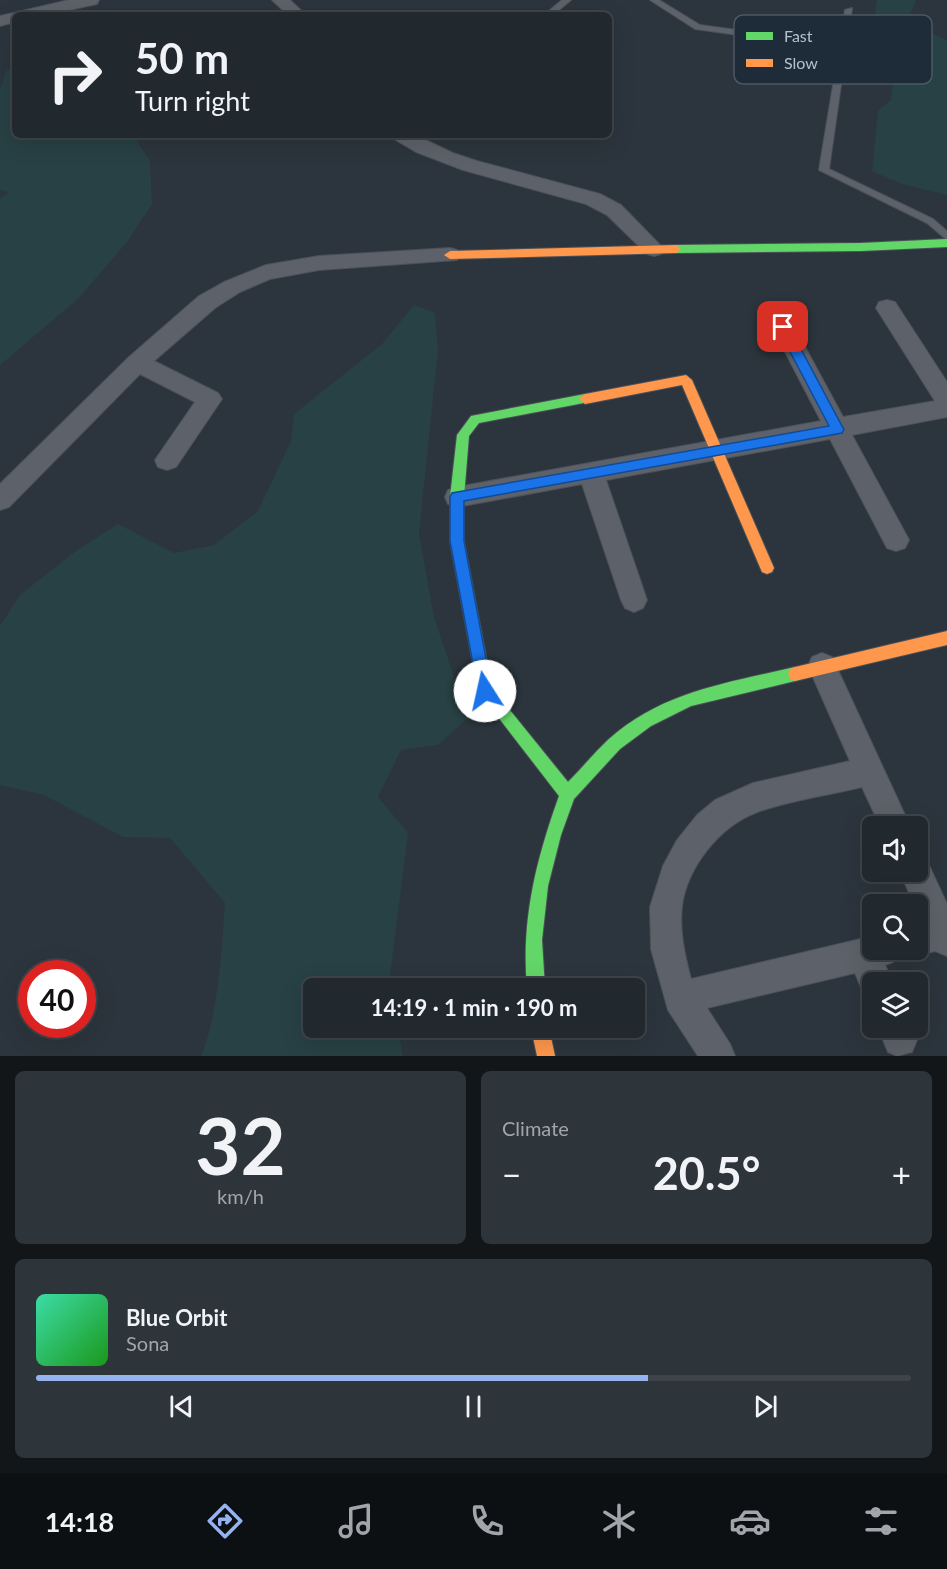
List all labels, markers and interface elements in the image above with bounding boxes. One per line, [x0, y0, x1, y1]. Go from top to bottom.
legend [734, 15, 932, 84]
text: Fast [784, 26, 813, 45]
text: 50 m [135, 33, 229, 83]
icon: right [36, 36, 114, 114]
text: Slow [784, 53, 818, 72]
text: Turn right [135, 84, 250, 117]
pin [757, 301, 808, 352]
icon: arrive [766, 310, 799, 343]
position arrow [453, 659, 517, 723]
map controls [862, 816, 928, 1038]
button: sound [862, 816, 928, 882]
button: search [862, 894, 928, 960]
speed limit sign: 40 [18, 960, 96, 1038]
button: layers [862, 972, 928, 1038]
text: 14:19 · 1 min · 190 m [371, 994, 577, 1021]
text: 32 [195, 1098, 286, 1192]
text: Climate [502, 1116, 569, 1140]
text: 20.5° [653, 1146, 760, 1200]
text: − [502, 1154, 521, 1194]
text: + [892, 1154, 911, 1194]
text: km/h [217, 1184, 264, 1208]
text: Blue Orbit [126, 1304, 227, 1331]
text: Sona [126, 1331, 169, 1355]
icon: previous [165, 1390, 198, 1423]
icon: pause [457, 1390, 490, 1423]
icon: next [749, 1390, 782, 1423]
icon: directions [204, 1500, 246, 1542]
icon: music [335, 1500, 377, 1542]
icon: phone [466, 1500, 508, 1542]
icon: climate [598, 1500, 640, 1542]
icon: car [729, 1500, 771, 1542]
icon: filters [860, 1500, 902, 1542]
text: 14:18 [45, 1505, 114, 1538]

